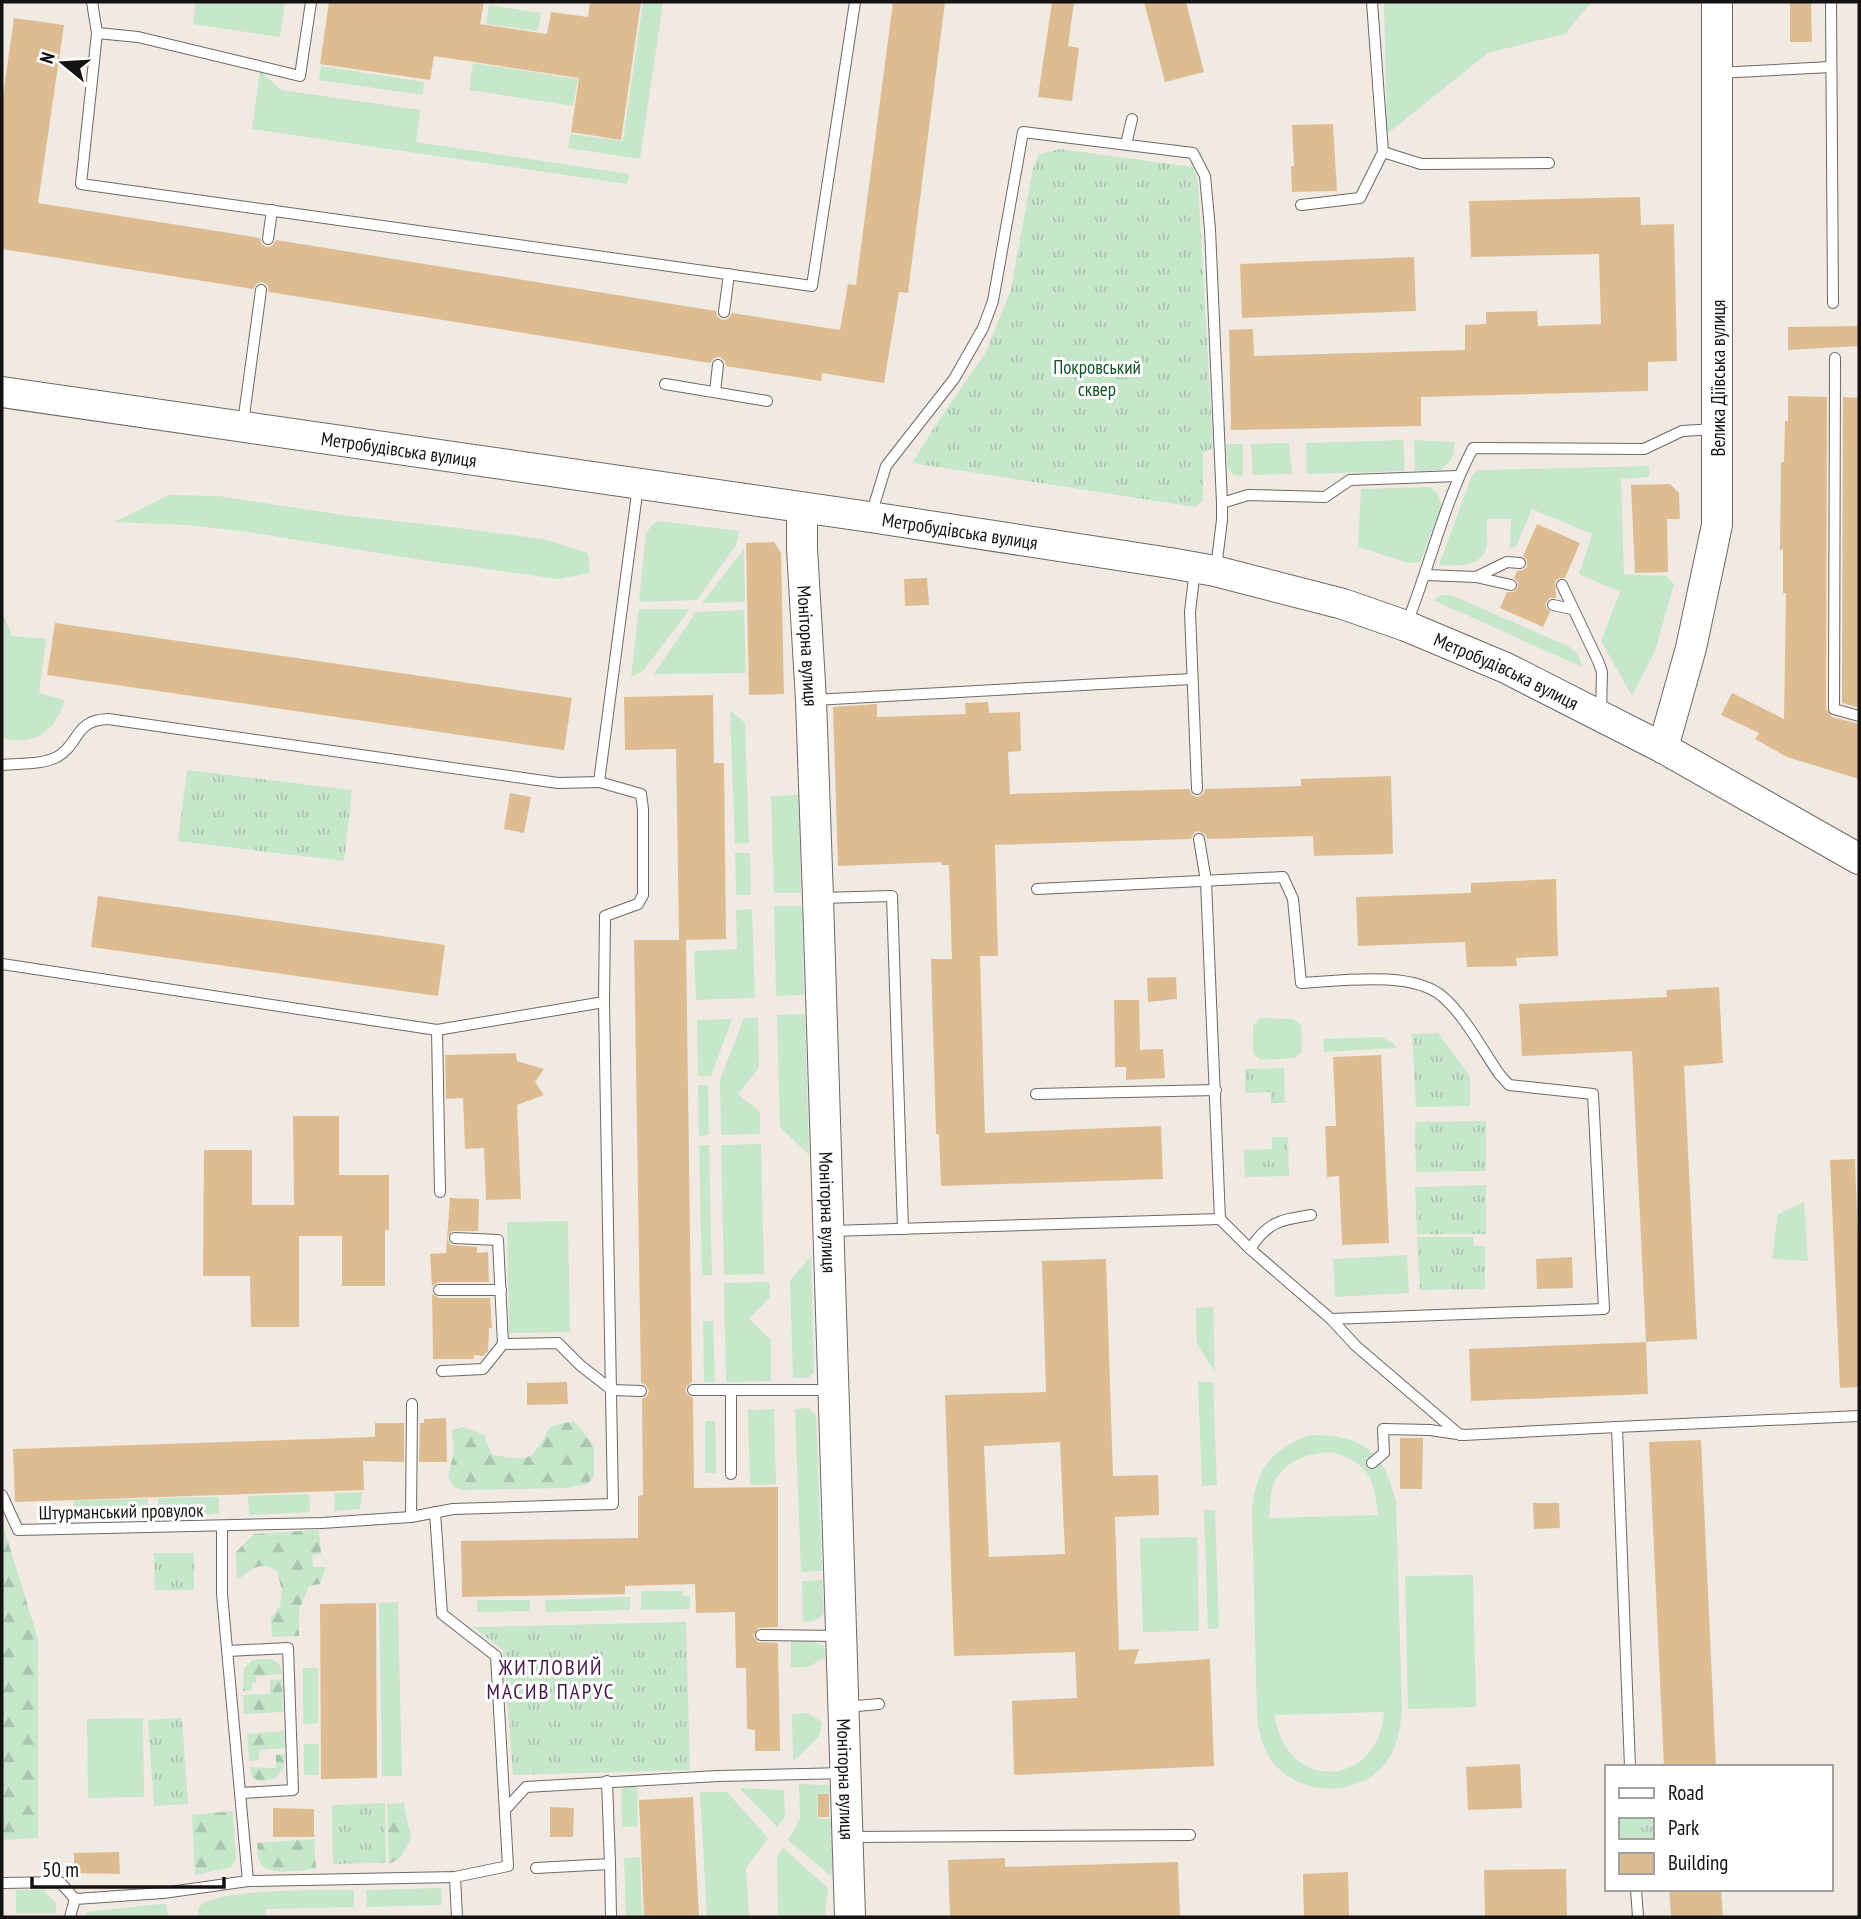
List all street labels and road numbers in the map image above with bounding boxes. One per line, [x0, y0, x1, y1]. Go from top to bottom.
street label: Велика Діївська вулиця [1706, 300, 1730, 456]
street label: Метробудівська вулиця [320, 426, 478, 472]
street label: Метробудівська вулиця [881, 507, 1039, 555]
street label: Моніторна вулиця [792, 585, 823, 707]
street label: Метробудівська вулиця [1430, 627, 1583, 715]
street label: Моніторна вулиця [814, 1151, 842, 1273]
street label: Штурманський провулок [38, 1498, 204, 1524]
street label: Моніторна вулиця [832, 1718, 860, 1840]

